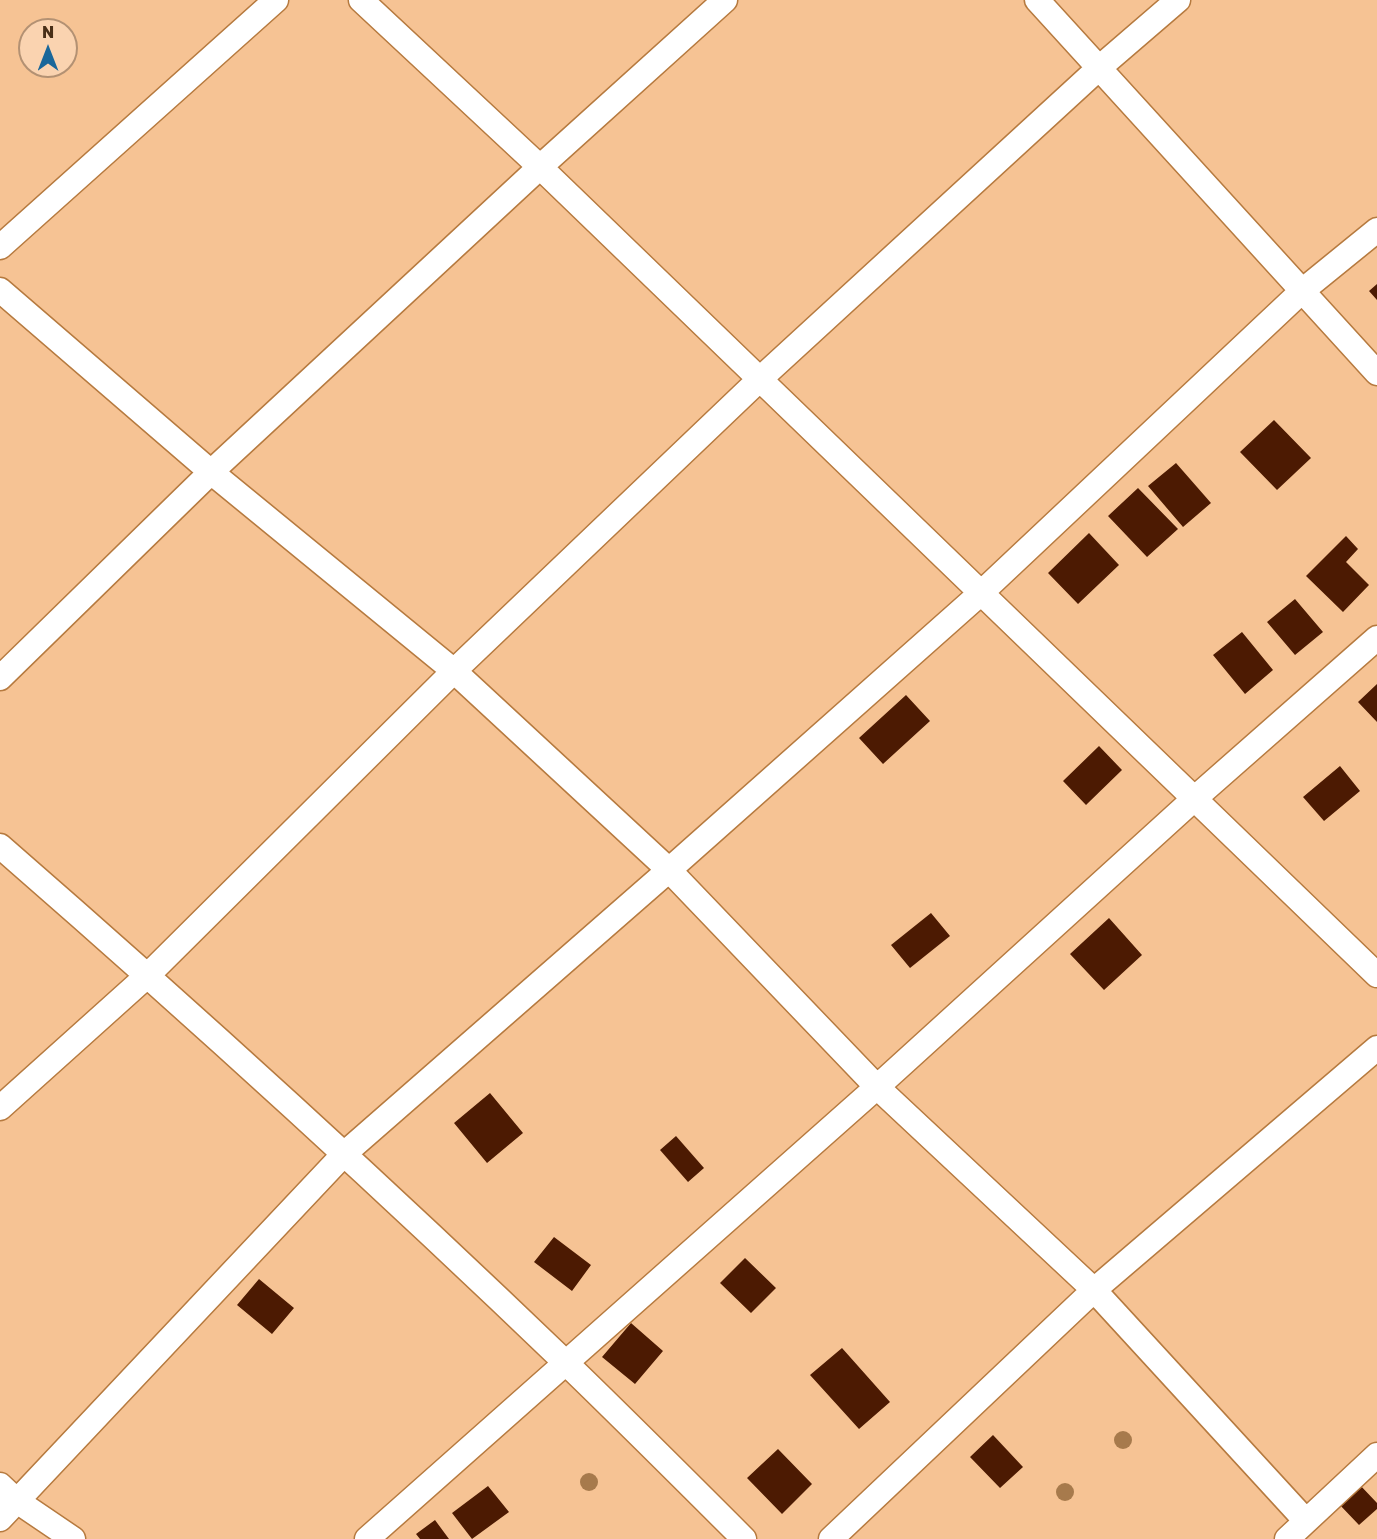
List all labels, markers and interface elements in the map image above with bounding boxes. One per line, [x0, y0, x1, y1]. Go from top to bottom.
north arrow [18, 18, 78, 78]
text: N [42, 22, 54, 42]

